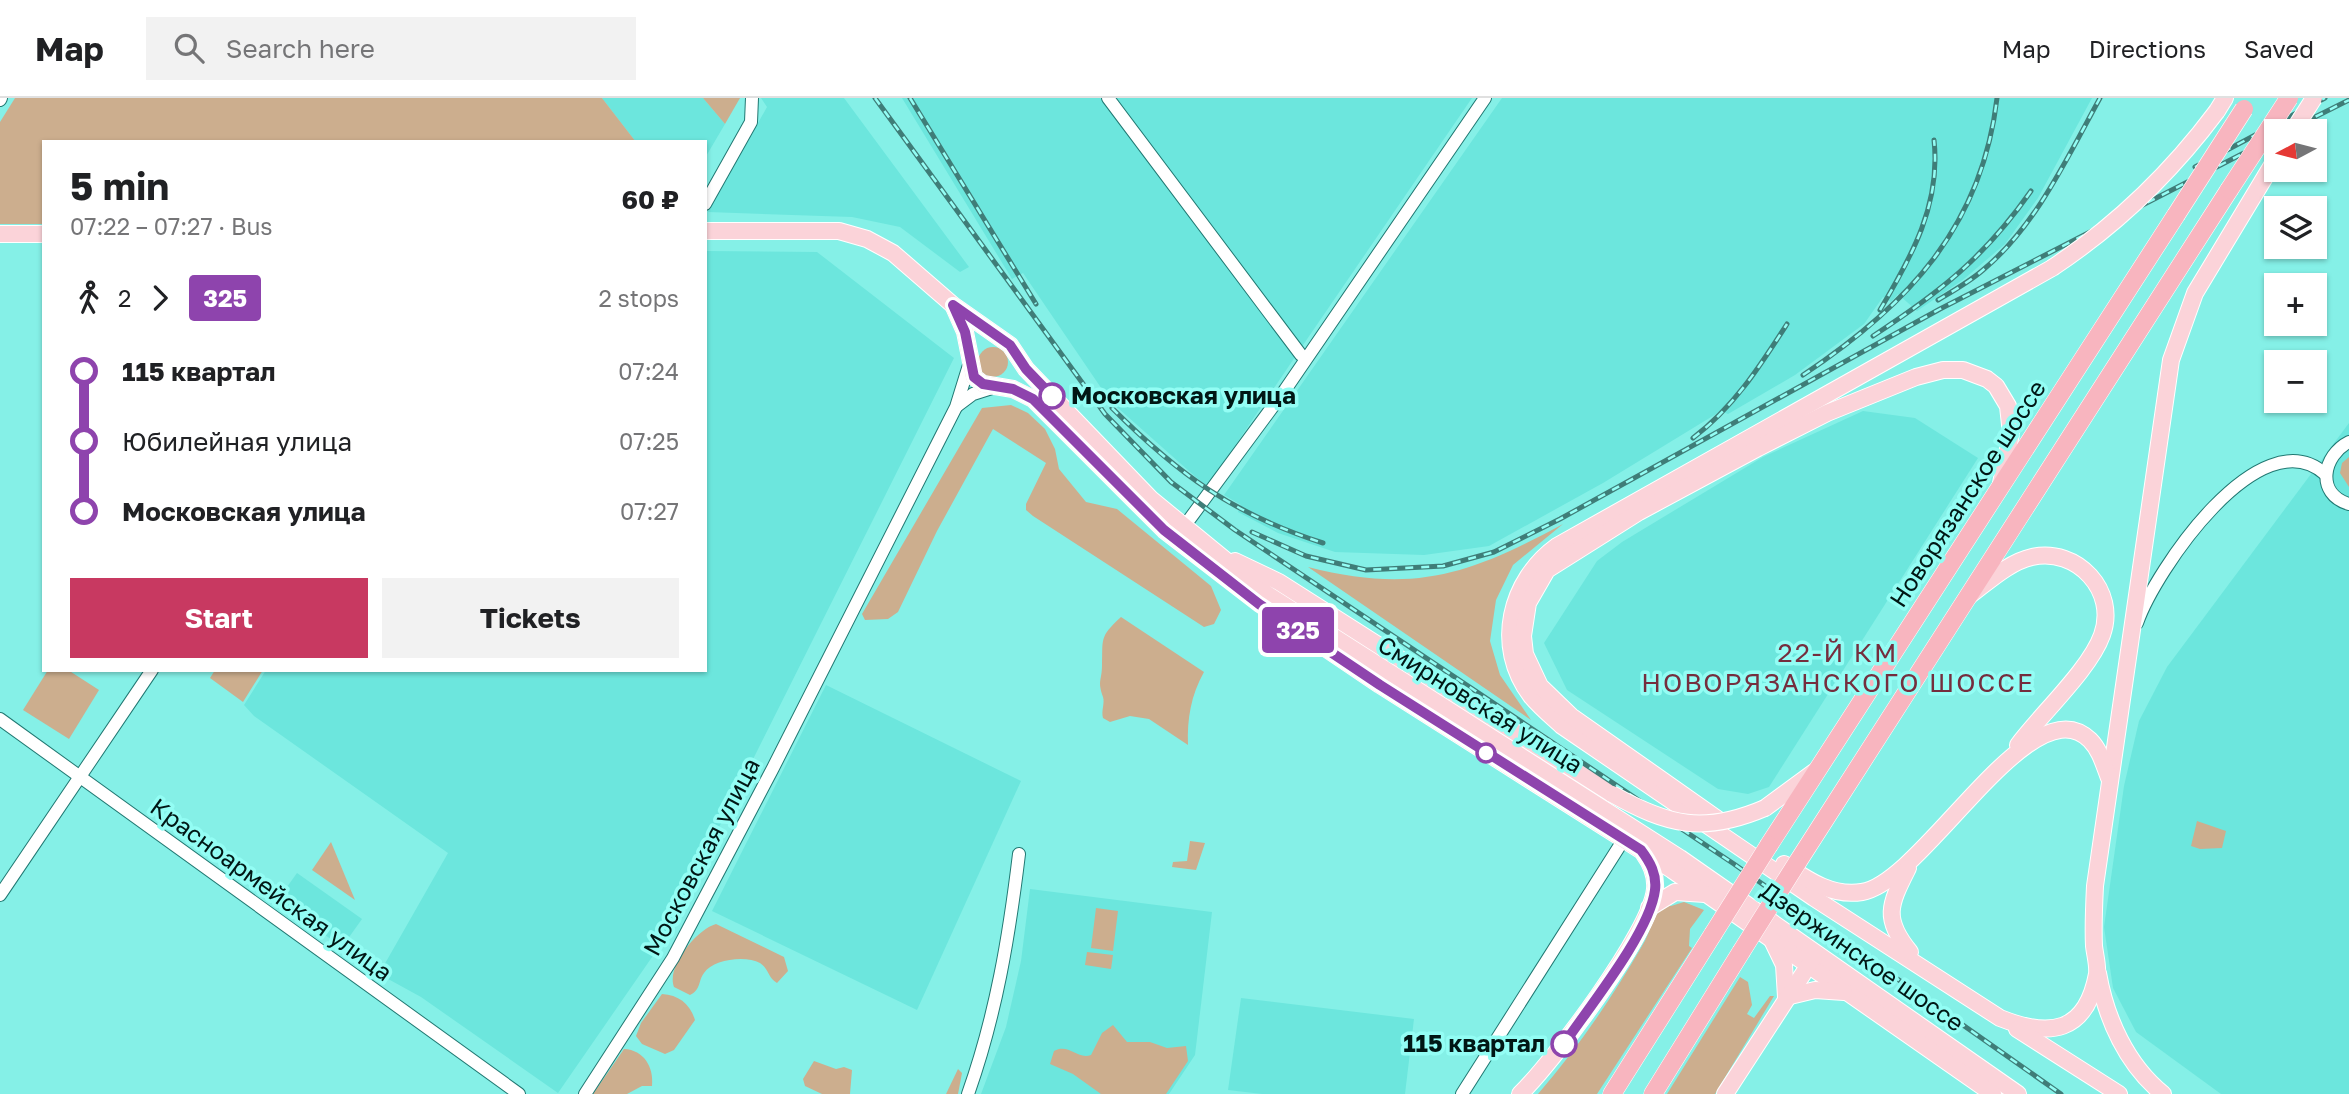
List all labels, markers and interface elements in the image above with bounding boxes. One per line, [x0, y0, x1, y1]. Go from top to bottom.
search box [146, 17, 636, 80]
text: Map [35, 29, 104, 68]
icon: search [170, 29, 208, 67]
text: Search here [226, 33, 375, 64]
text: Map [2002, 34, 2051, 63]
text: Directions [2089, 34, 2206, 63]
text: Saved [2244, 34, 2314, 63]
north arrow [2264, 119, 2328, 182]
map controls [2264, 119, 2327, 413]
text: 5 min [70, 163, 169, 208]
text: 60 ₽ [622, 184, 679, 215]
button: layers [2264, 196, 2327, 259]
text: 07:22 – 07:27 · Bus [70, 212, 273, 240]
button: + [2264, 273, 2327, 336]
icon: walk [70, 279, 108, 317]
icon: forward [141, 279, 179, 317]
text: 325 [203, 283, 247, 312]
text: 2 [118, 284, 131, 312]
text: 2 stops [598, 284, 679, 312]
button: − [2264, 350, 2327, 413]
text: 115 квартал [122, 356, 276, 387]
text: 07:24 [618, 357, 679, 385]
street label: Новорязанское шоссе [1883, 374, 2051, 612]
place label: Московская улица [1071, 380, 1296, 409]
marker: Московская улица [1039, 383, 1065, 409]
text: Юбилейная улица [122, 426, 352, 457]
text: 07:25 [619, 427, 679, 455]
text: Московская улица [122, 496, 366, 527]
text: 07:27 [620, 497, 679, 525]
button: Start [70, 578, 368, 658]
button: Tickets [382, 578, 679, 658]
line badge: 325 [1258, 607, 1338, 653]
text: 325 [1276, 615, 1320, 644]
street label: Смирновская улица [1373, 629, 1588, 779]
district label: 22-Й КМ НОВОРЯЗАНСКОГО ШОССЕ [1641, 637, 2035, 698]
unlabelled marker [1476, 743, 1496, 763]
street label: Московская улица [636, 753, 765, 960]
street label: Красноармейская улица [145, 791, 398, 986]
street label: Дзержинское шоссе [1756, 875, 1970, 1037]
place label: 115 квартал [1403, 1028, 1545, 1057]
marker: 115 квартал [1551, 1031, 1577, 1057]

